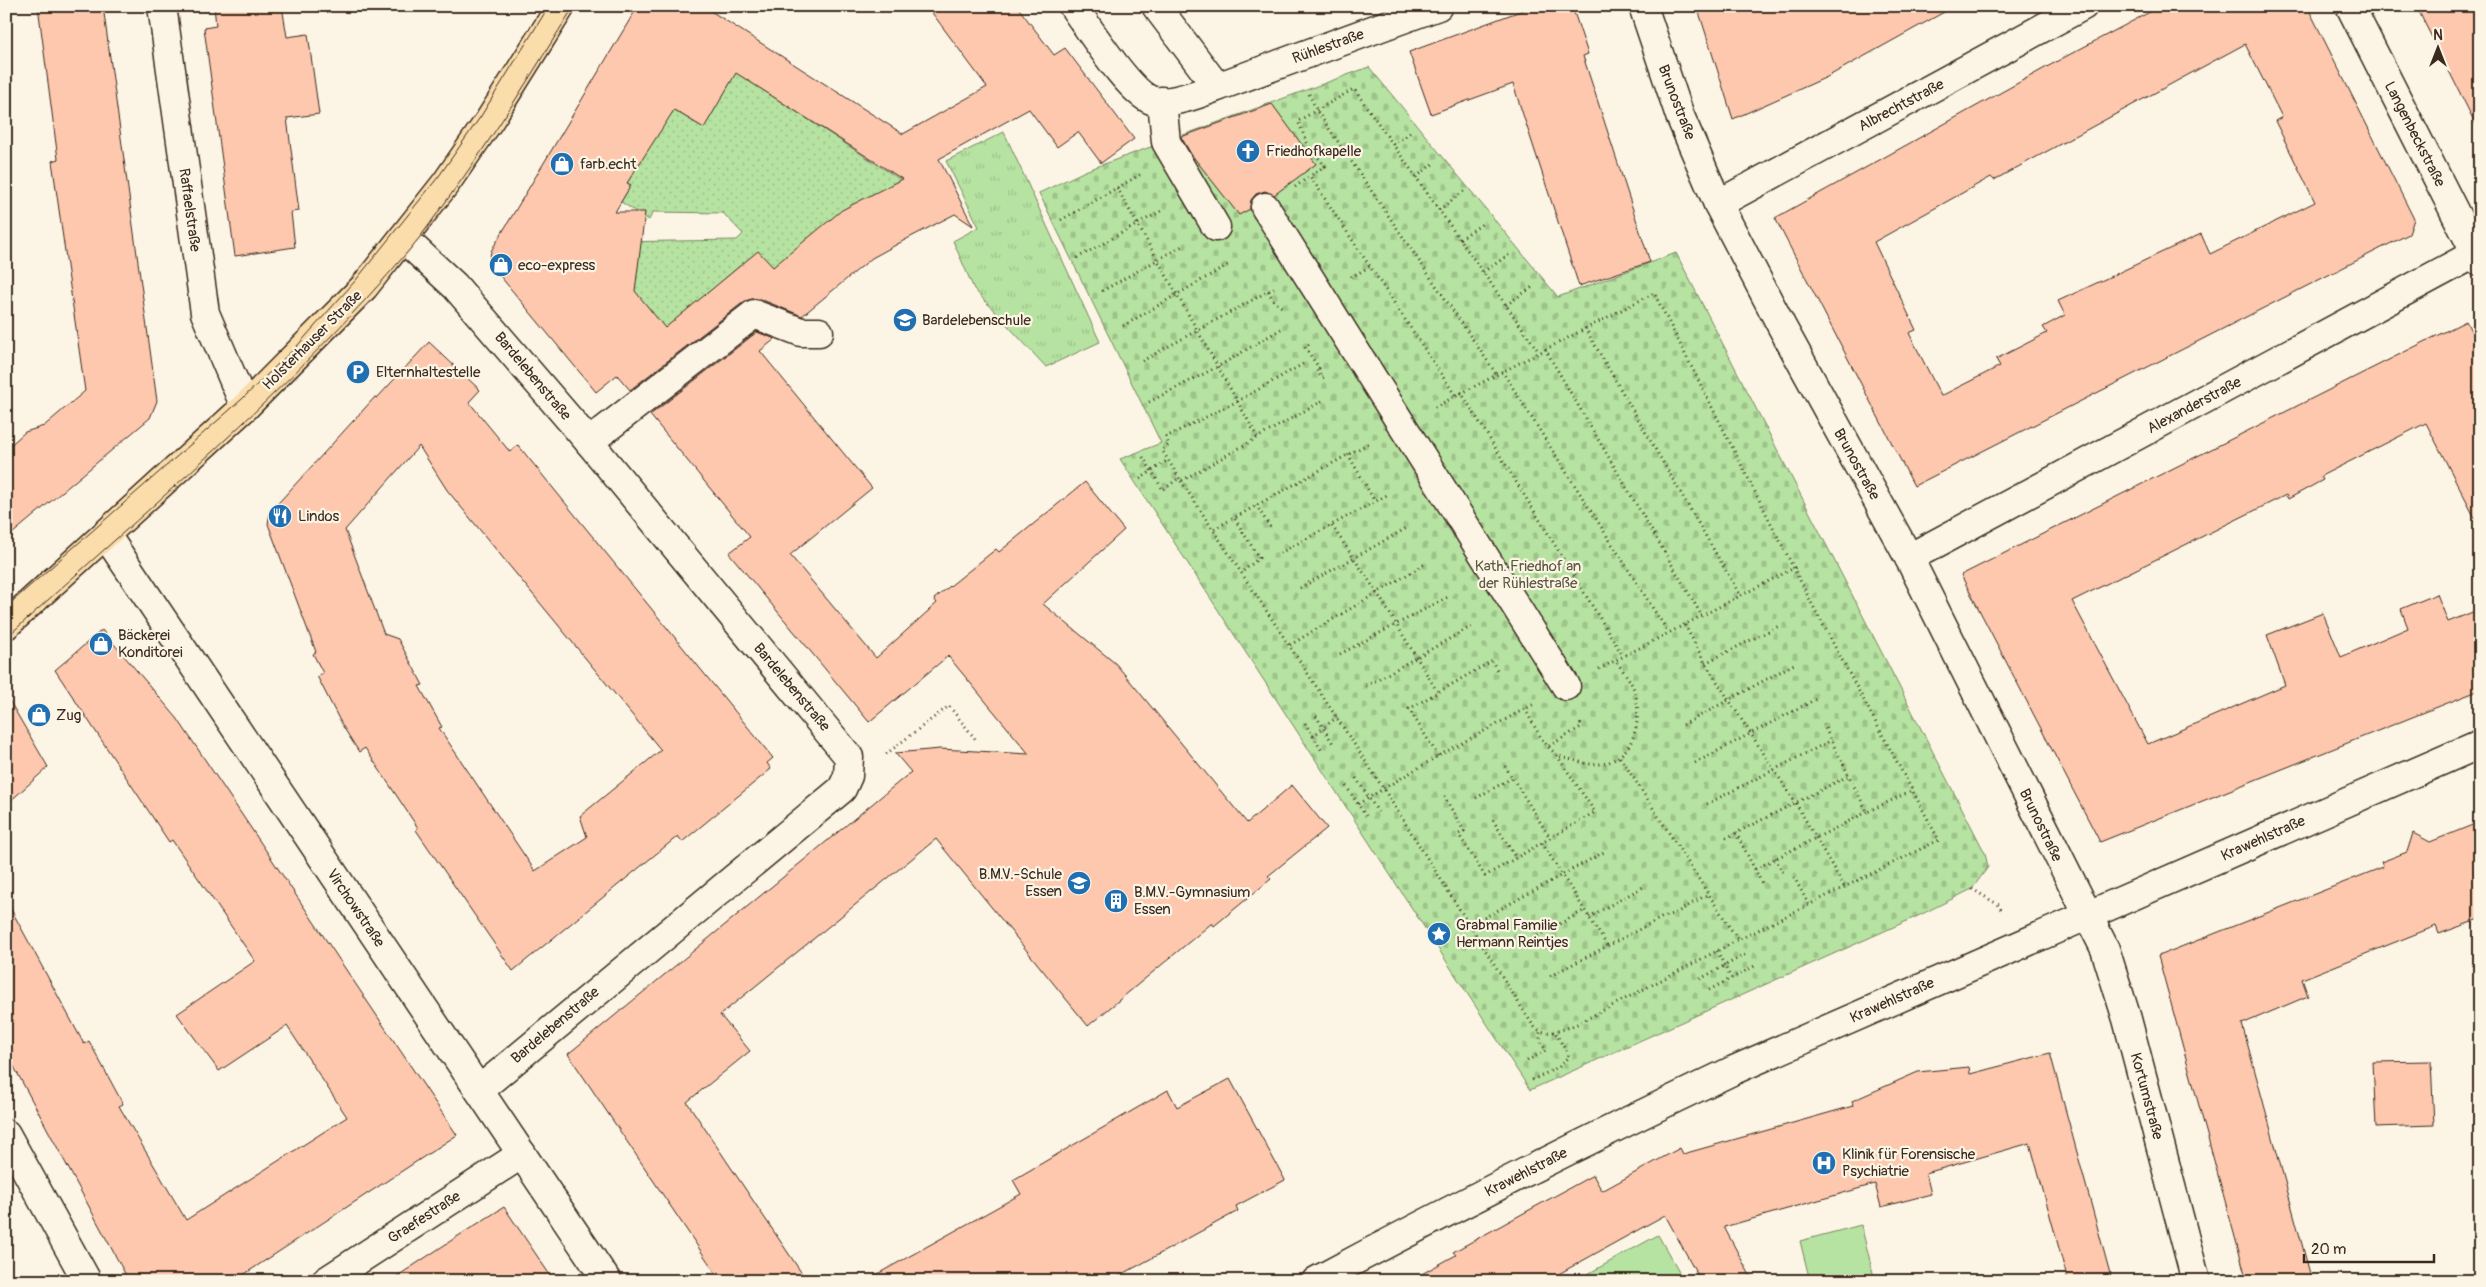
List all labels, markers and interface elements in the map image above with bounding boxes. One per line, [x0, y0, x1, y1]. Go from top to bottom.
north arrow [2414, 22, 2464, 72]
street label: Rühlestraße [1290, 24, 1367, 68]
text: N [2433, 27, 2443, 44]
street label: Brunostraße [1654, 62, 1700, 143]
street label: Albrechtstraße [1855, 75, 1948, 136]
street label: Langenbeckstraße [2380, 78, 2450, 191]
church icon: Friedhofkapelle [1235, 138, 1261, 164]
place label: Friedhofkapelle [1266, 142, 1362, 161]
shop icon: farb.echt [549, 151, 575, 177]
place label: farb.echt [580, 155, 638, 174]
street label: Raffaelstraße [174, 167, 205, 254]
shop icon: eco-express [488, 252, 514, 278]
place label: eco-express [518, 256, 596, 275]
street label: Holsterhauser Straße [259, 286, 367, 394]
school or university icon: Bardelebenschule [892, 307, 918, 333]
place label: Bardelebenschule [922, 311, 1032, 330]
street label: Bardelebenstraße [490, 328, 576, 425]
parking icon: Elternhaltestelle [345, 359, 371, 385]
place label: Elternhaltestelle [376, 363, 481, 382]
street label: Alexanderstraße [2144, 372, 2245, 438]
street label: Brunostraße [1829, 425, 1884, 504]
restaurant icon: Lindos [267, 503, 293, 529]
place label: Lindos [298, 507, 340, 526]
park label: Kath. Friedhof an der Rühlestraße [1475, 557, 1581, 593]
place label: Bäckerei Konditorei [118, 626, 183, 662]
shop icon: Bäckerei Konditorei [88, 631, 114, 657]
street label: Bardelebenstraße [749, 639, 835, 736]
shop icon: Zug [26, 702, 52, 728]
place label: Zug [56, 706, 81, 725]
street label: Brunostraße [2015, 786, 2067, 865]
street label: Krawehlstraße [2218, 811, 2309, 865]
place label: B.M.V.-Schule Essen [979, 865, 1063, 901]
street label: Virchowstraße [322, 866, 389, 952]
school or university icon: B.M.V.-Schule Essen [1066, 870, 1092, 896]
place label: B.M.V.-Gymnasium Essen [1134, 883, 1250, 919]
building icon: B.M.V.-Gymnasium Essen [1103, 888, 1129, 914]
place label: Grabmal Familie Hermann Reintjes [1456, 916, 1569, 952]
place icon: Grabmal Familie Hermann Reintjes [1426, 921, 1452, 947]
street label: Krawehlstraße [1847, 973, 1938, 1027]
street label: Bardelebenstraße [507, 982, 604, 1068]
street label: Kortumstraße [2126, 1051, 2167, 1142]
street label: Krawehlstraße [1482, 1143, 1571, 1201]
place label: Klinik für Forensische Psychiatrie [1842, 1145, 1976, 1181]
hospital icon: Klinik für Forensische Psychiatrie [1811, 1150, 1837, 1176]
street label: Graefestraße [384, 1187, 465, 1248]
scale bar [2304, 1232, 2434, 1264]
text: 20 m [2311, 1240, 2346, 1259]

